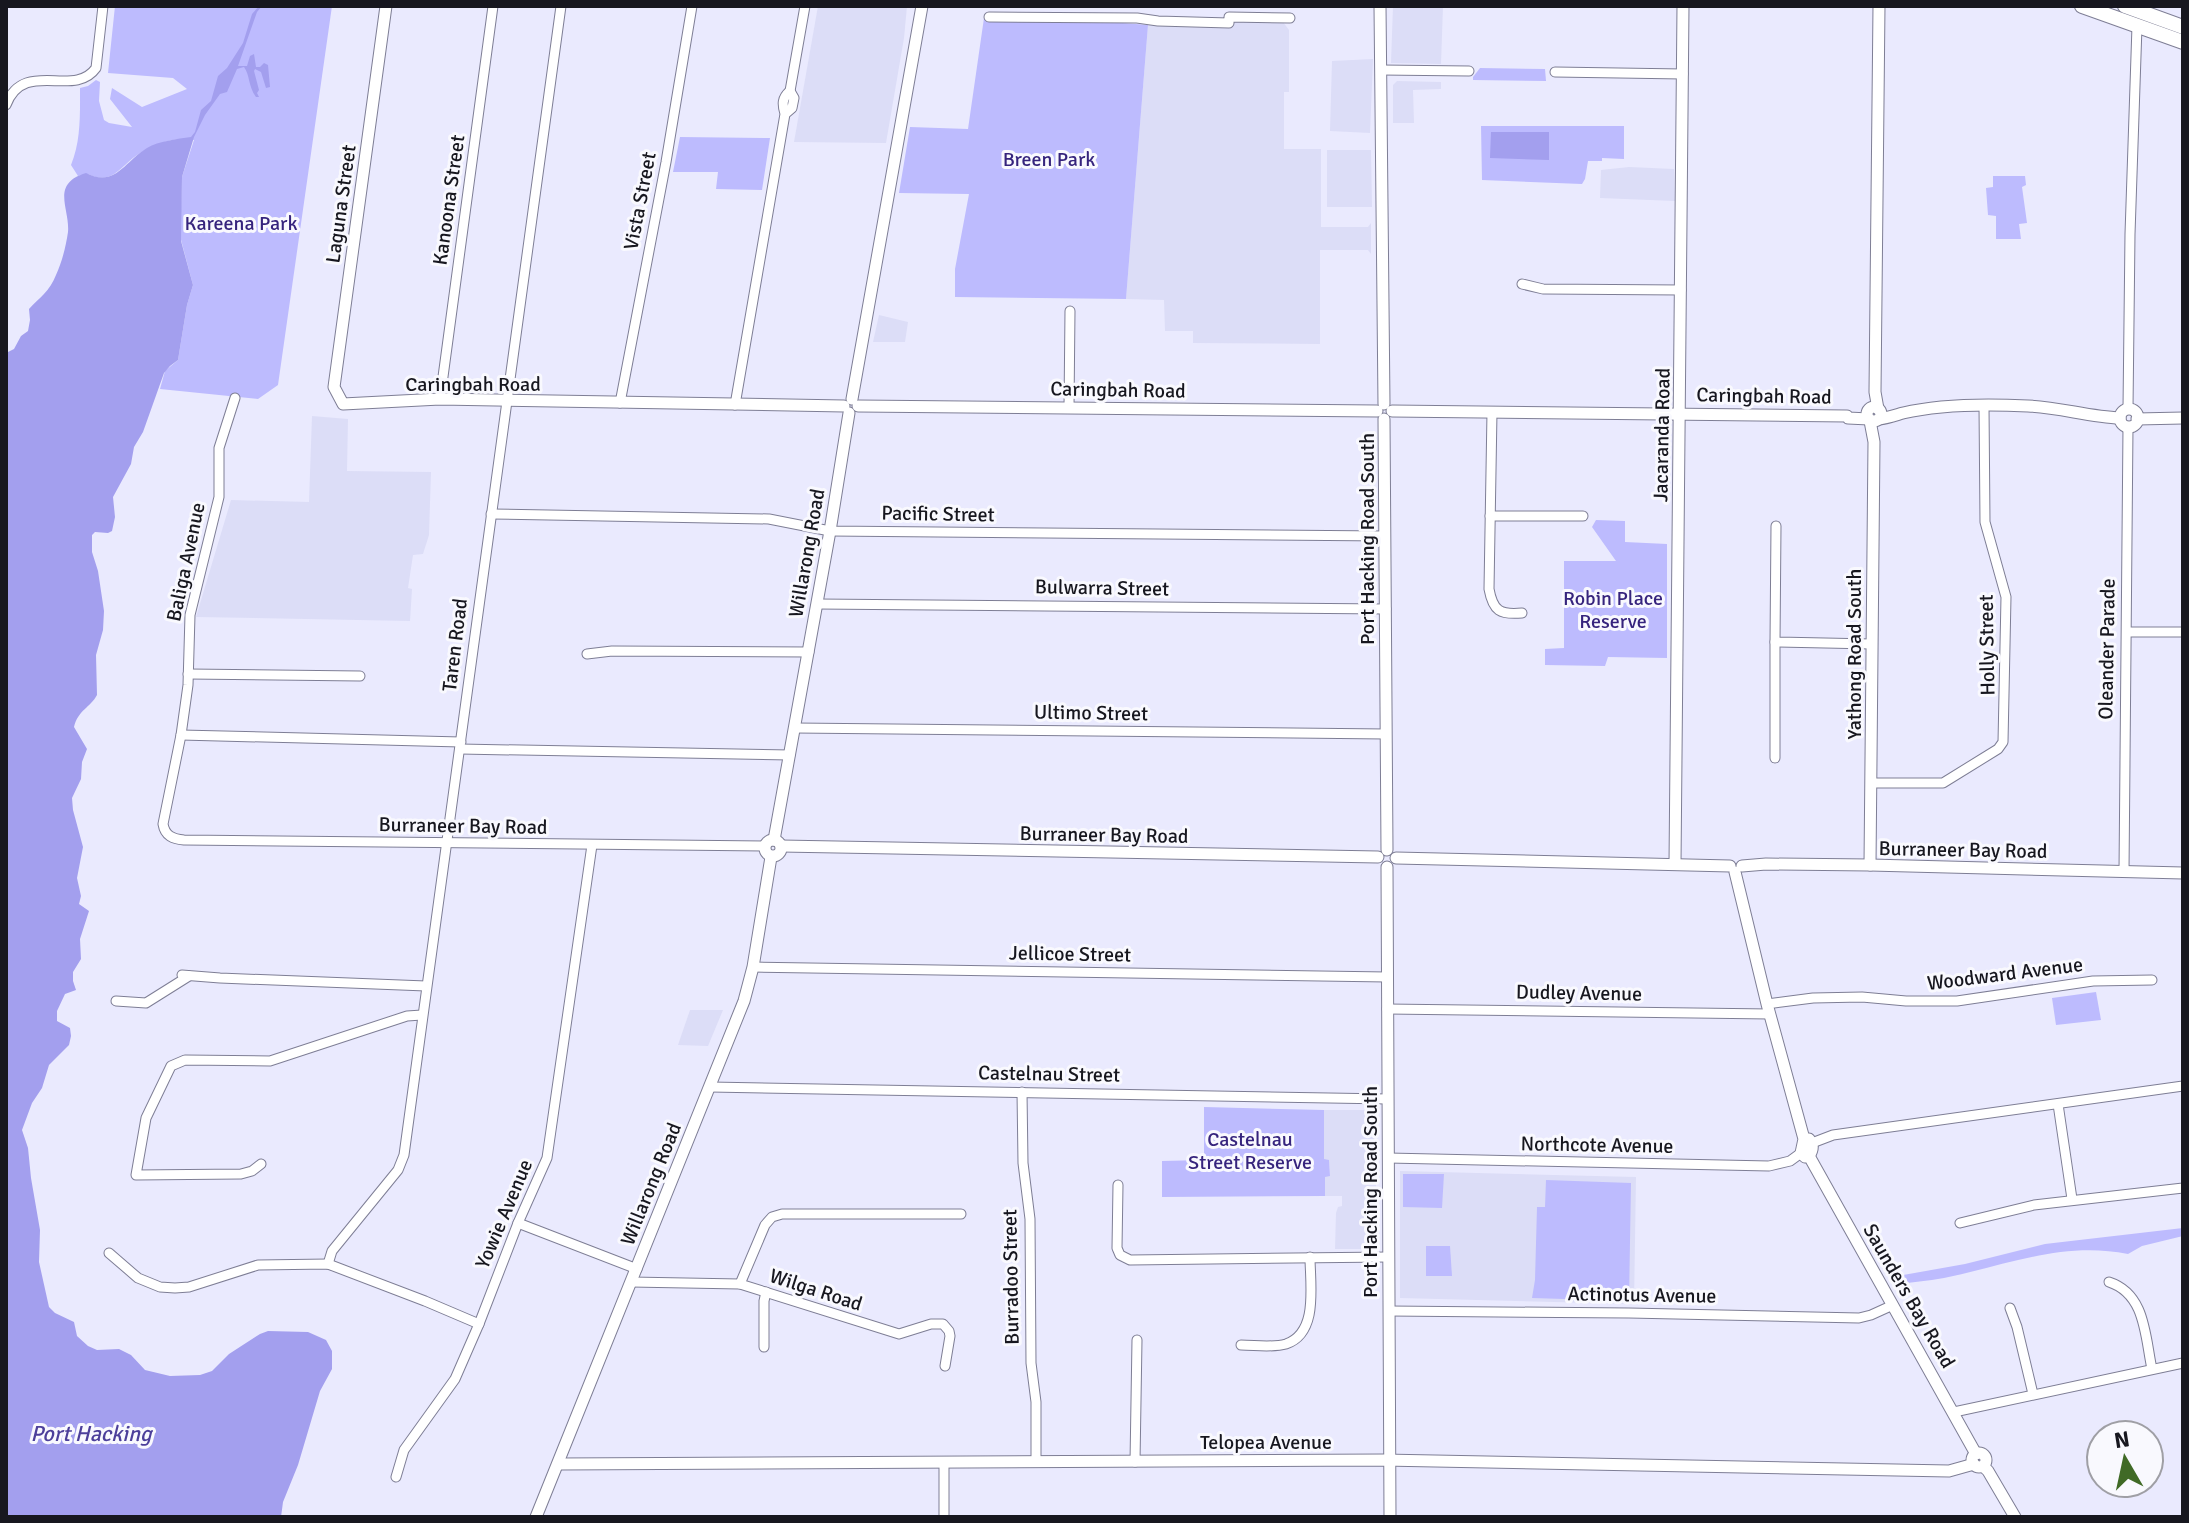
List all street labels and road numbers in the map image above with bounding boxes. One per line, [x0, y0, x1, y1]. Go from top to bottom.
street label: Kanoona Street [427, 133, 471, 267]
street label: Laguna Street [320, 143, 362, 265]
street label: Vista Street [618, 150, 662, 252]
street label: Jacaranda Road [1648, 368, 1676, 502]
street label: Caringbah Road [405, 372, 541, 397]
street label: Caringbah Road [1050, 376, 1186, 404]
street label: Caringbah Road [1696, 382, 1832, 410]
street label: Port Hacking Road South [1355, 433, 1380, 645]
street label: Willarong Road [783, 487, 831, 619]
street label: Baliga Avenue [161, 500, 211, 624]
street label: Pacific Street [881, 501, 995, 527]
street label: Yathong Road South [1842, 569, 1867, 739]
street label: Bulwarra Street [1035, 574, 1169, 602]
street label: Oleander Parade [2093, 578, 2121, 720]
street label: Holly Street [1974, 594, 2000, 696]
street label: Taren Road [437, 597, 473, 693]
street label: Ultimo Street [1034, 700, 1148, 726]
street label: Burraneer Bay Road [378, 812, 548, 840]
street label: Burraneer Bay Road [1019, 821, 1189, 849]
street label: Burraneer Bay Road [1878, 836, 2048, 864]
street label: Jellicoe Street [1009, 940, 1131, 968]
street label: Woodward Avenue [1926, 952, 2084, 996]
street label: Dudley Avenue [1516, 979, 1642, 1007]
street label: Castelnau Street [978, 1060, 1120, 1088]
street label: Port Hacking Road South [1358, 1086, 1383, 1298]
street label: Willarong Road [615, 1119, 687, 1249]
street label: Northcote Avenue [1520, 1131, 1674, 1159]
street label: Yowie Avenue [470, 1156, 538, 1272]
street label: Burradoo Street [997, 1209, 1025, 1345]
street label: Saunders Bay Road [1857, 1219, 1961, 1373]
street label: Wilga Road [766, 1263, 866, 1317]
street label: Actinotus Avenue [1567, 1281, 1717, 1309]
street label: Telopea Avenue [1200, 1430, 1332, 1455]

